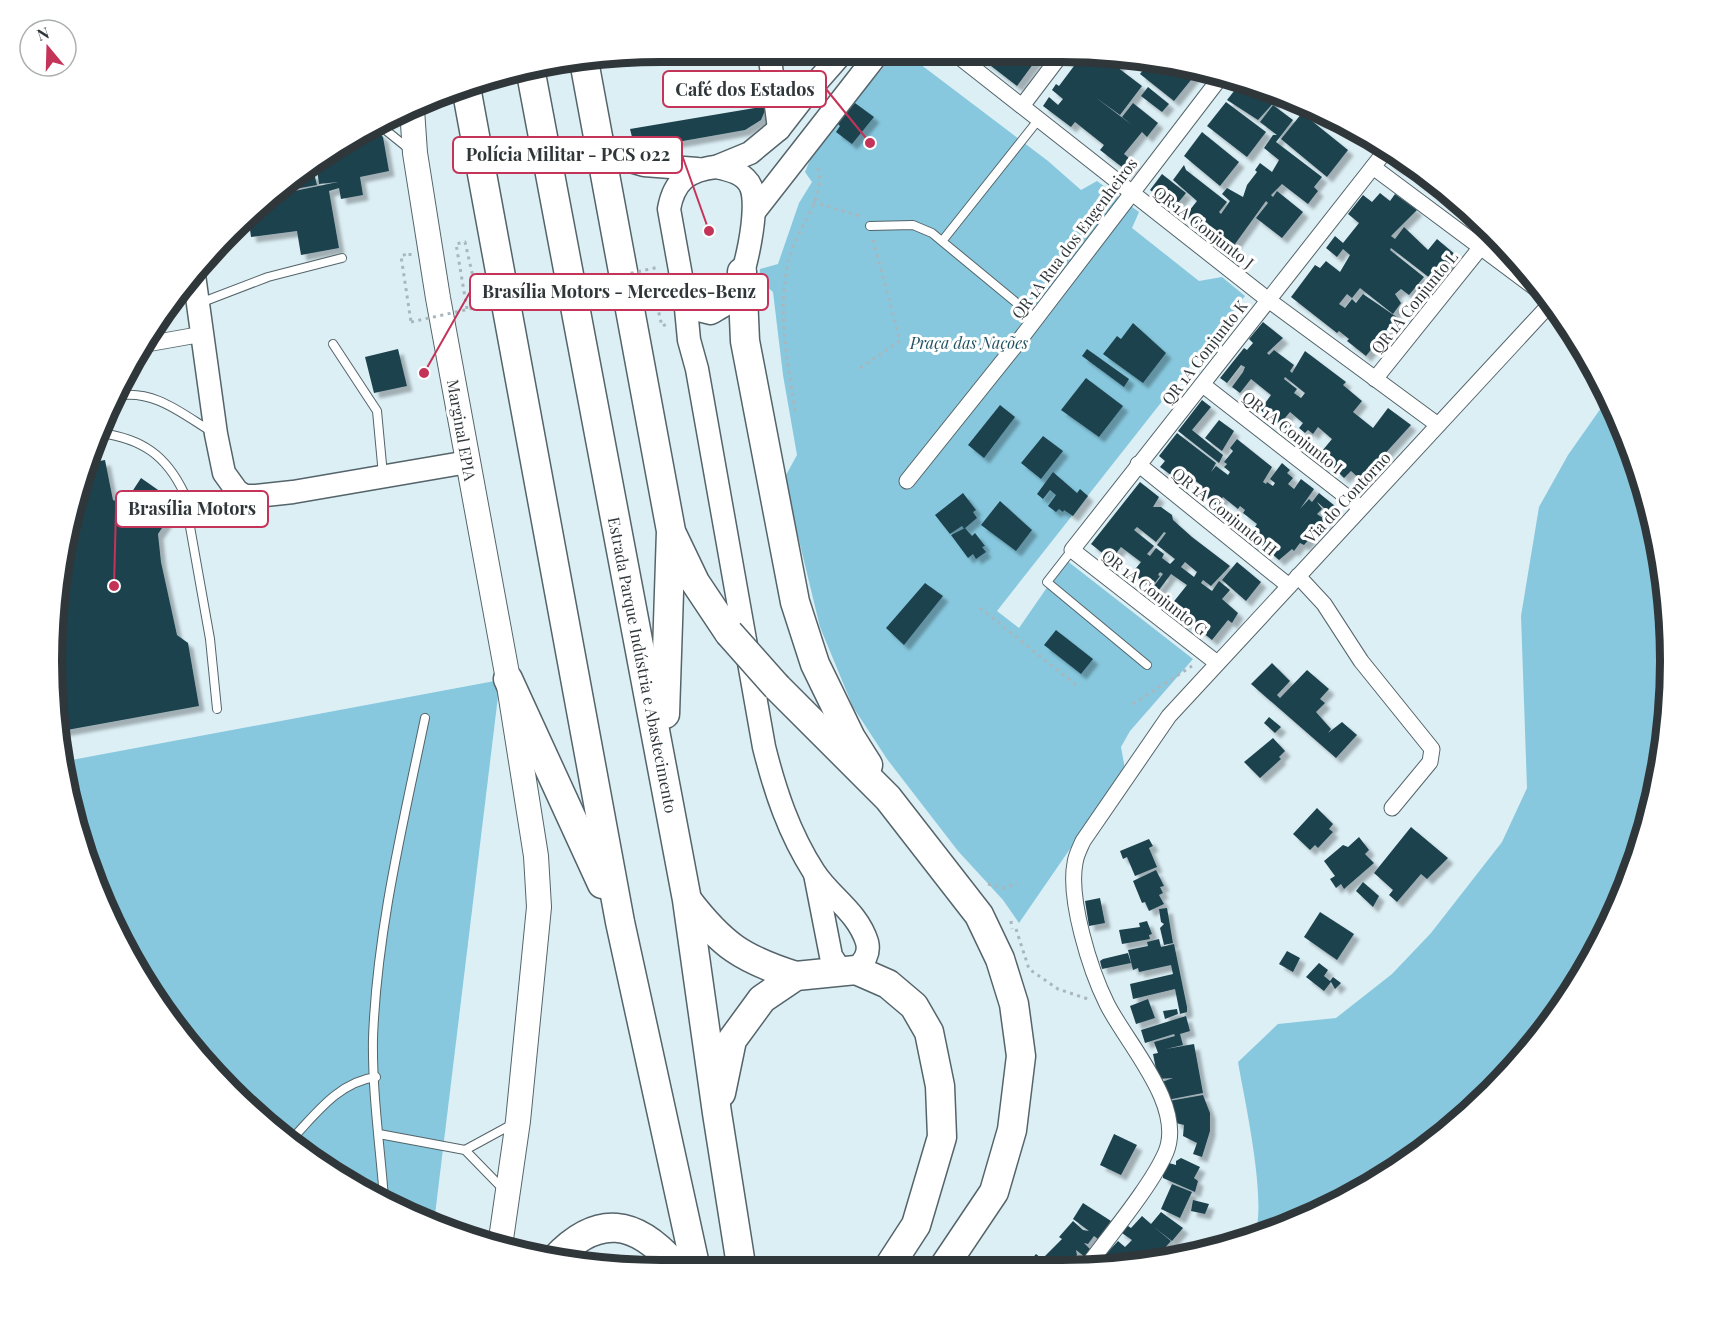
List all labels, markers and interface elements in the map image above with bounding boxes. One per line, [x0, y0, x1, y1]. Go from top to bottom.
north arrow [18, 18, 78, 78]
text: N [34, 21, 52, 45]
callout: Café dos Estados [663, 71, 826, 107]
text: Café dos Estados [675, 77, 815, 101]
callout: Polícia Militar - PCS 022 [453, 137, 682, 173]
text: Polícia Militar - PCS 022 [466, 142, 670, 166]
street label: QR 1A Rua dos Engenheiros [1006, 153, 1142, 323]
street label: QR 1A Conjunto J [1149, 181, 1259, 273]
street label: QR 1A Conjunto L [1366, 246, 1462, 358]
callout: Brasília Motors - Mercedes-Benz [470, 274, 768, 310]
text: Brasília Motors - Mercedes-Benz [482, 279, 756, 303]
street label: QR 1A Conjunto K [1157, 295, 1252, 409]
park label: Praça das Nações [909, 332, 1028, 353]
street label: Marginal EPIA [443, 378, 481, 483]
street label: QR 1A Conjunto I [1238, 386, 1348, 478]
street label: Via do Contorno [1299, 447, 1395, 548]
street label: QR 1A Conjunto H [1168, 462, 1282, 560]
callout: Brasília Motors [116, 491, 268, 527]
text: Brasília Motors [128, 496, 256, 520]
street label: Estrada Parque Indústria e Abastecimento [604, 515, 682, 815]
street label: QR 1A Conjunto G [1098, 544, 1212, 640]

